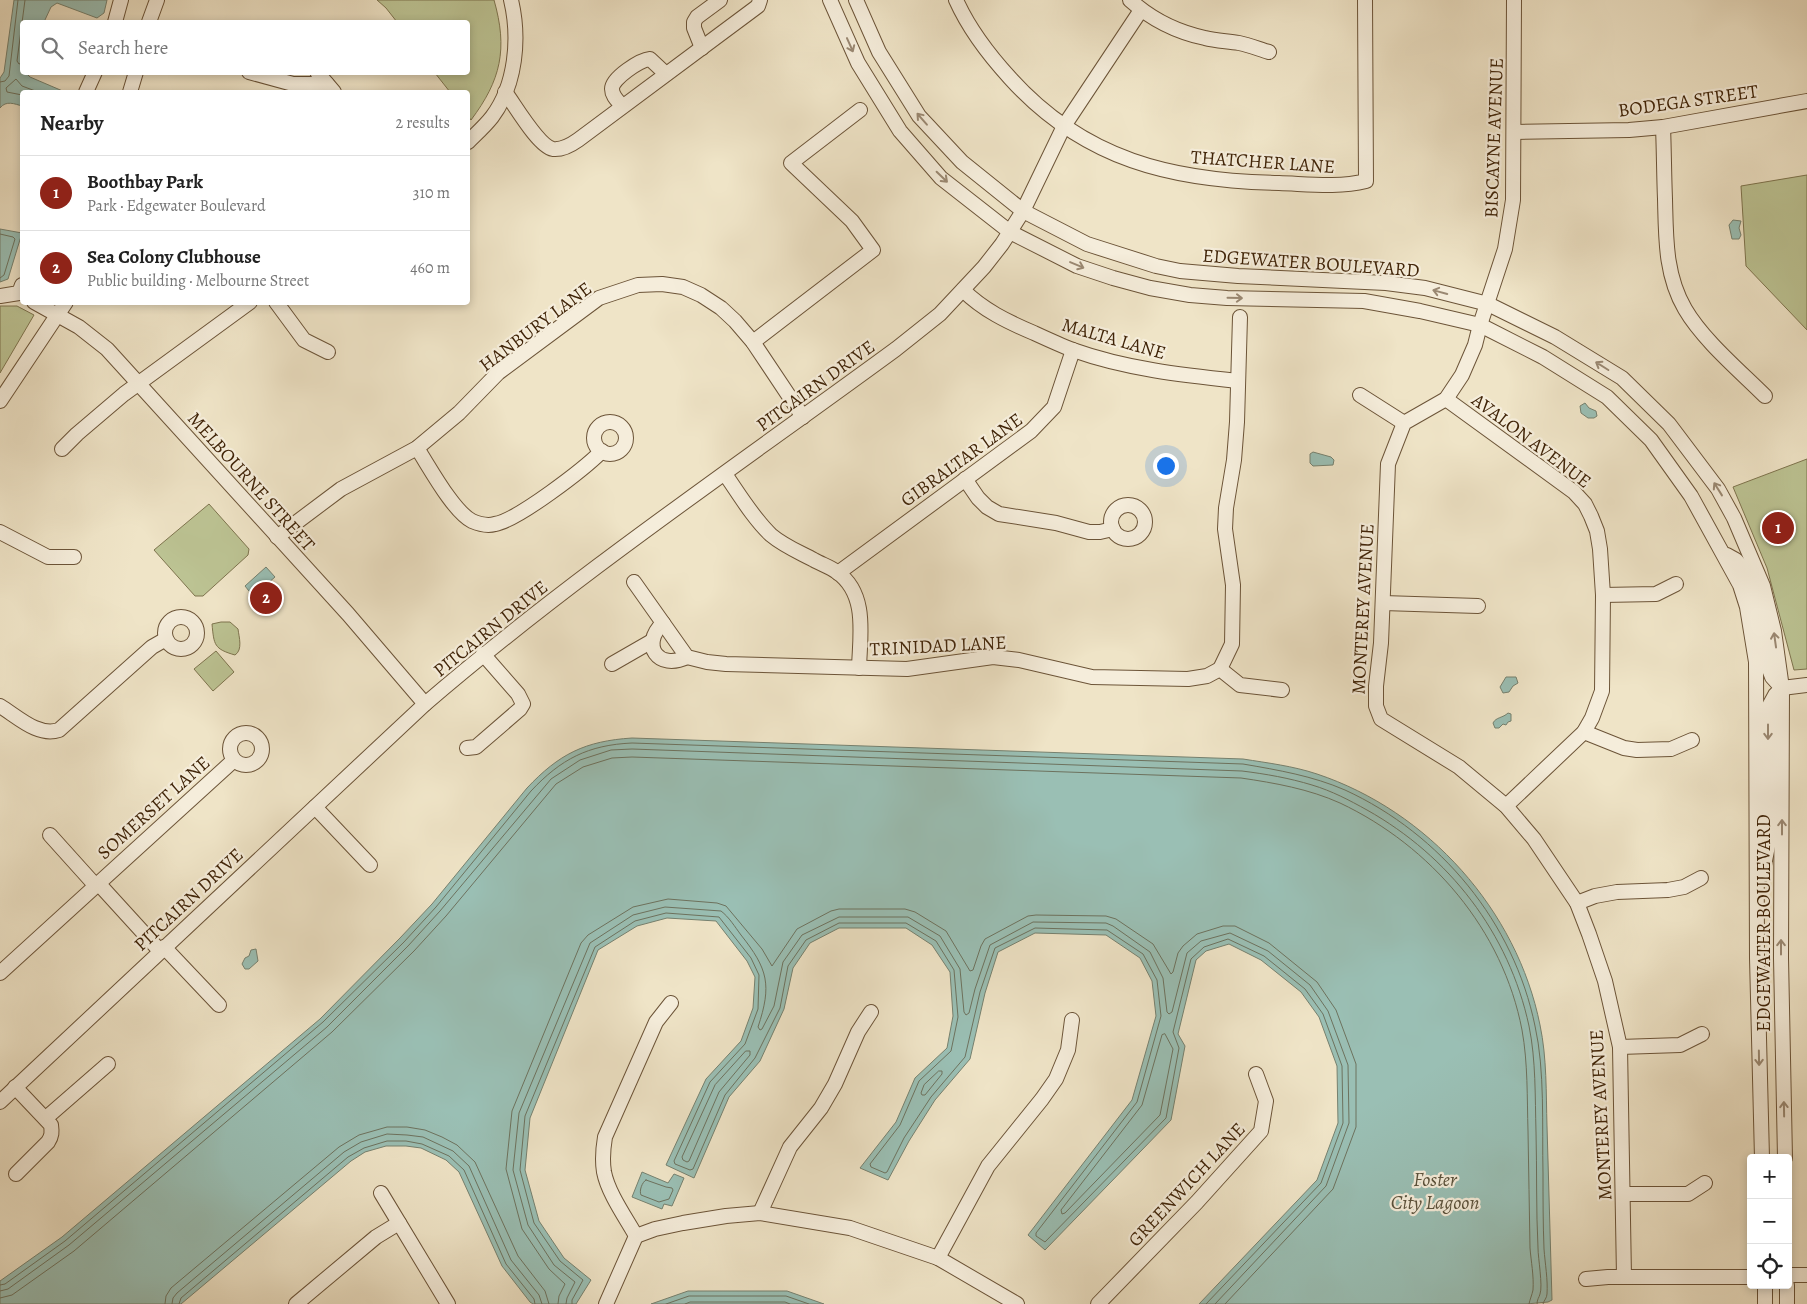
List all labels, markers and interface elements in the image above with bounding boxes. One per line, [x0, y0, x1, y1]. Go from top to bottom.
search box [20, 20, 470, 75]
icon: search [38, 34, 66, 62]
text: Search here [78, 35, 168, 61]
one-way arrow [845, 37, 855, 52]
street label: BISCAYNE AVENUE [1478, 57, 1510, 219]
street label: BODEGA STREET [1616, 78, 1760, 124]
text: Nearby [40, 109, 103, 137]
text: 2 results [395, 112, 450, 134]
one-way arrow [917, 113, 928, 126]
street label: THATCHER LANE [1190, 144, 1336, 180]
text: Boothbay Park [87, 169, 203, 195]
one-way arrow [935, 171, 948, 183]
text: 1 [53, 182, 59, 204]
text: 310 m [413, 182, 450, 204]
text: Park · Edgewater Boulevard [87, 195, 266, 217]
street label: EDGEWATER BOULEVARD [1201, 242, 1420, 284]
text: Sea Colony Clubhouse [87, 244, 261, 270]
text: 2 [52, 257, 60, 279]
text: 460 m [410, 257, 450, 279]
one-way arrow [1069, 261, 1084, 271]
text: Public building · Melbourne Street [87, 270, 309, 292]
street label: HANBURY LANE [474, 276, 597, 378]
one-way arrow [1433, 287, 1449, 296]
one-way arrow [1227, 294, 1243, 303]
street label: MALTA LANE [1059, 312, 1169, 366]
street label: PITCAIRN DRIVE [751, 334, 880, 438]
one-way arrow [1595, 361, 1609, 371]
street label: AVALON AVENUE [1466, 387, 1596, 494]
street label: MELBOURNE STREET [182, 406, 321, 557]
street label: GIBRALTAR LANE [895, 407, 1028, 513]
your location [1153, 453, 1179, 479]
one-way arrow [1712, 482, 1722, 496]
pin: 1 [1762, 509, 1794, 547]
street label: MONTEREY AVENUE [1346, 523, 1380, 695]
street label: PITCAIRN DRIVE [428, 574, 553, 683]
pin: 2 [250, 579, 282, 617]
street label: TRINIDAD LANE [869, 629, 1007, 663]
one-way arrow [1770, 632, 1780, 648]
one-way arrow [1763, 724, 1773, 740]
street label: SOMERSET LANE [92, 750, 216, 865]
street label: EDGEWATER BOULEVARD [1751, 814, 1777, 1032]
one-way arrow [1777, 820, 1787, 836]
street label: PITCAIRN DRIVE [128, 842, 249, 957]
one-way arrow [1776, 939, 1786, 955]
street label: MONTEREY AVENUE [1584, 1029, 1618, 1201]
one-way arrow [1755, 1049, 1764, 1065]
one-way arrow [1779, 1101, 1789, 1118]
street label: GREENWICH LANE [1122, 1117, 1251, 1252]
map controls [1747, 1154, 1792, 1289]
button: + [1747, 1154, 1792, 1199]
water label: Foster City Lagoon [1391, 1166, 1479, 1216]
button: − [1747, 1199, 1792, 1244]
button: locate [1747, 1244, 1792, 1289]

